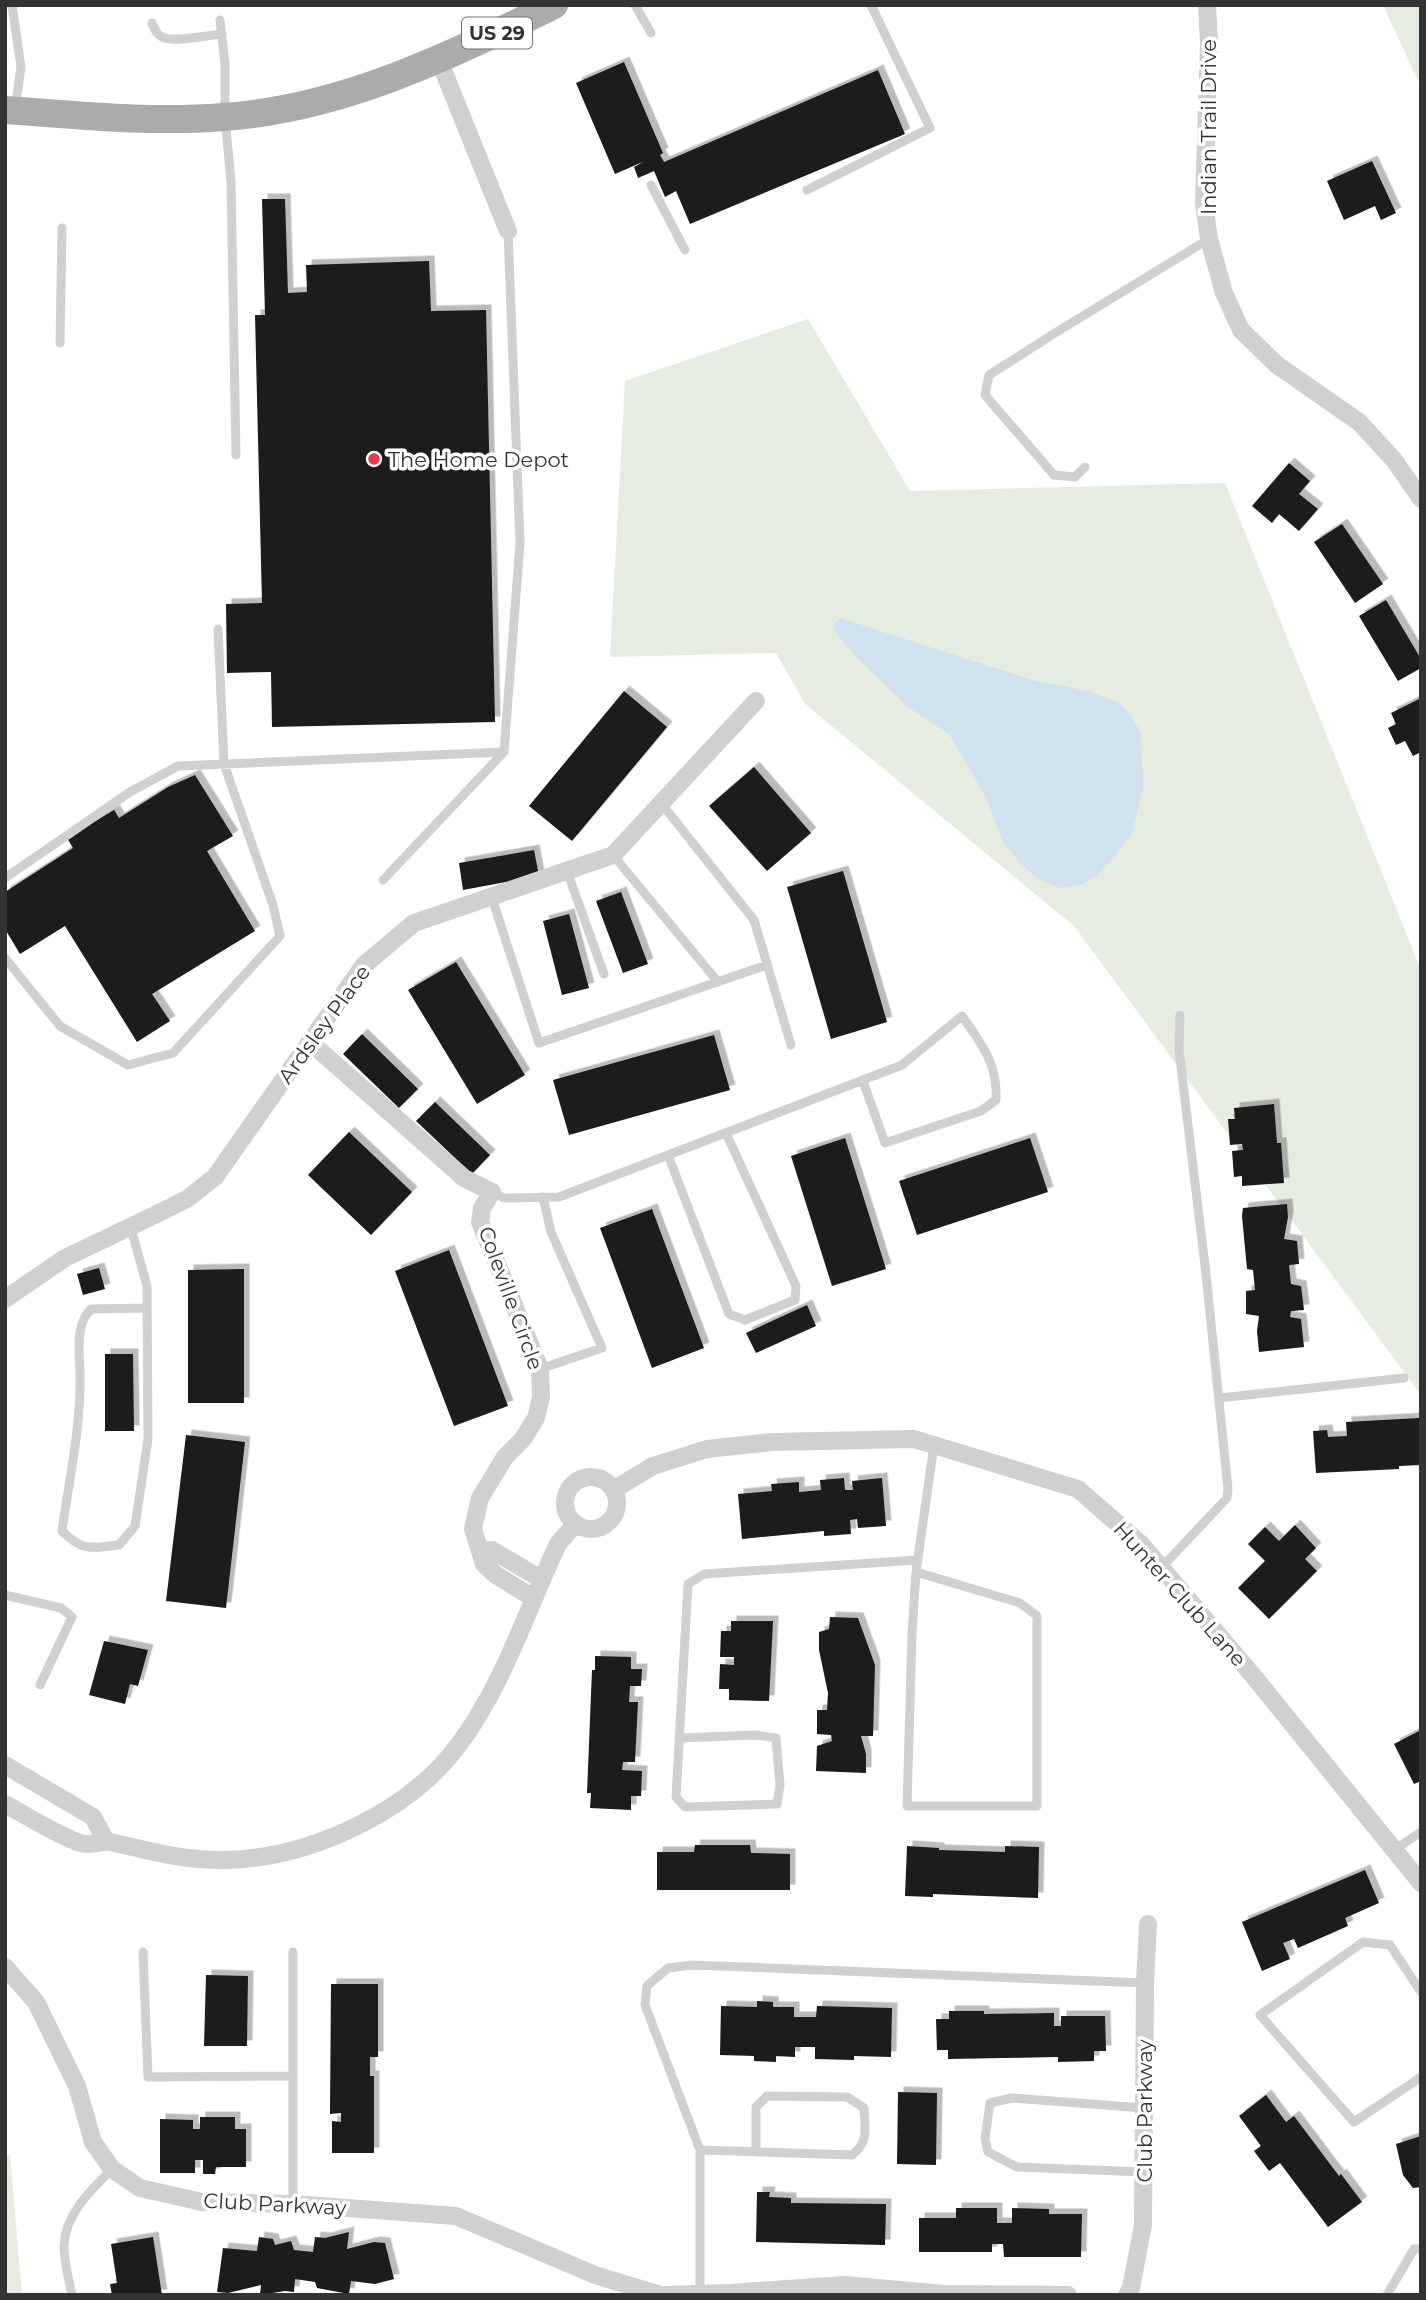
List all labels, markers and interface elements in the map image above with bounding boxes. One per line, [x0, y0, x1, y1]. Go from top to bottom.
road number: US 29 [462, 18, 532, 48]
street label: Indian Trail Drive [1196, 39, 1221, 215]
place label: The Home Depot [388, 447, 569, 472]
marker: The Home Depot [366, 451, 382, 467]
street label: Ardsley Place [273, 960, 375, 1088]
street label: Coleville Circle [473, 1223, 549, 1373]
street label: Hunter Club Lane [1108, 1516, 1252, 1672]
street label: Club Parkway [1132, 2039, 1157, 2183]
street label: Club Parkway [203, 2188, 348, 2220]

